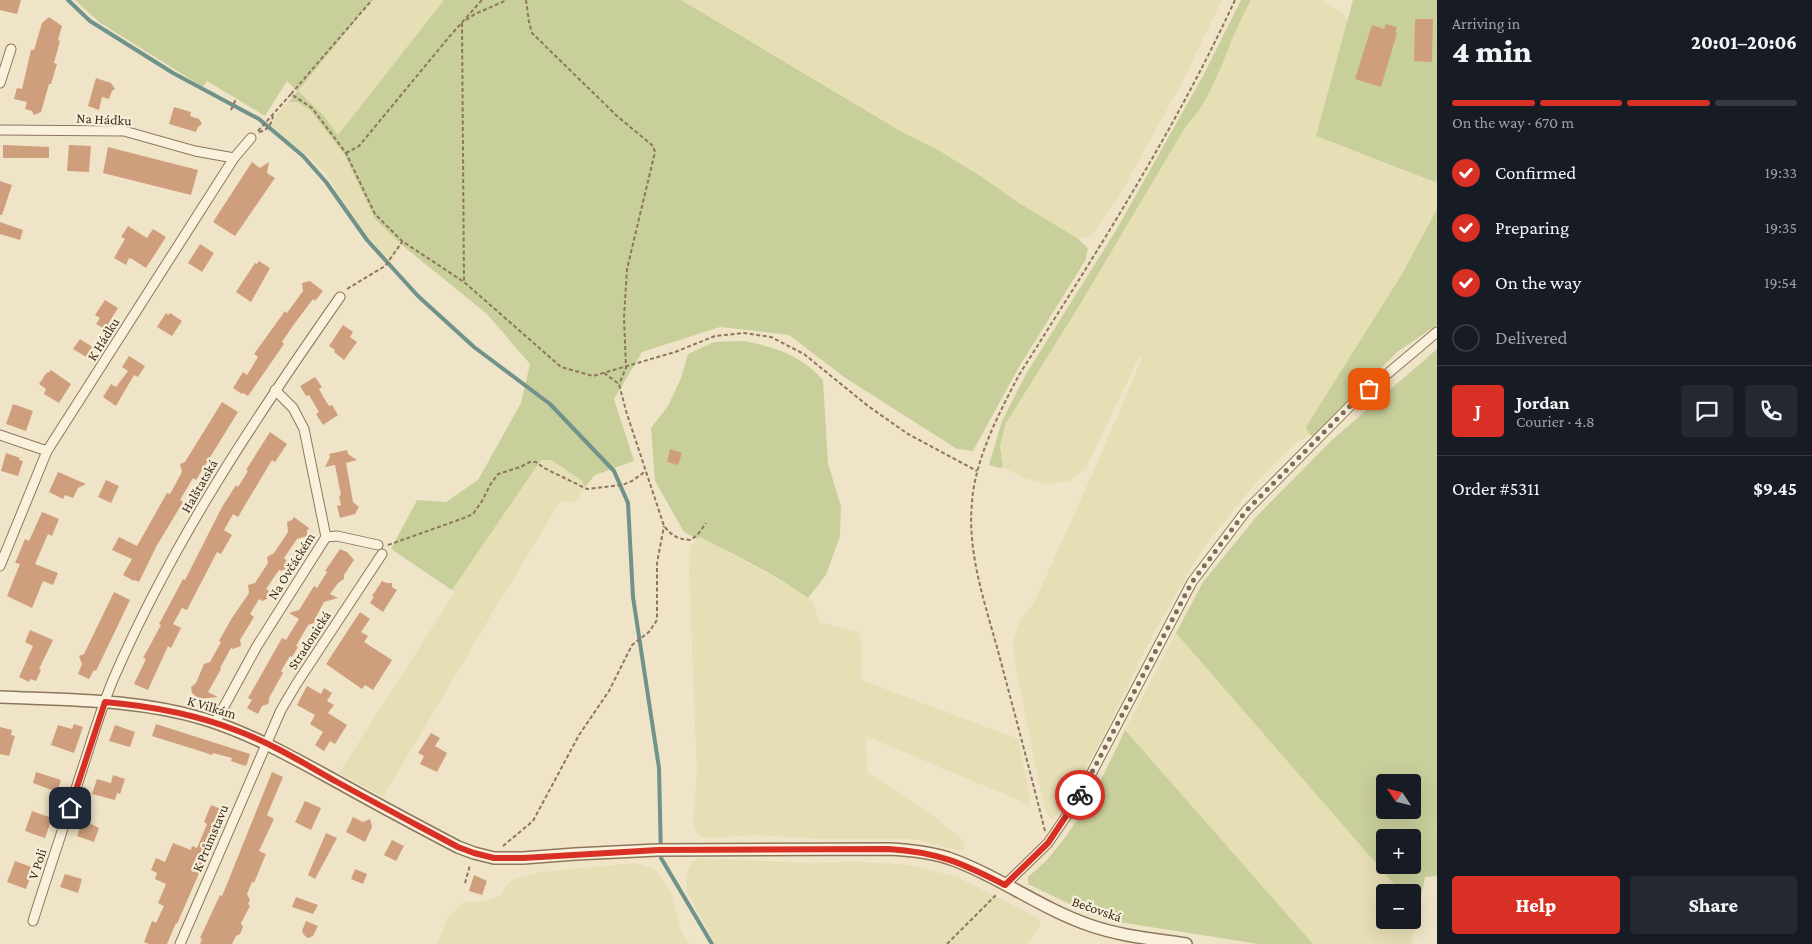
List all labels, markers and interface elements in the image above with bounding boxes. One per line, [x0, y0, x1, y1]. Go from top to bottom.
text: Arriving in [1452, 15, 1520, 32]
text: 20:01–20:06 [1691, 32, 1797, 53]
text: 4 min [1452, 33, 1532, 69]
street label: Na Hádku [76, 110, 133, 128]
text: On the way · 670 m [1452, 114, 1574, 131]
icon: check [1452, 159, 1480, 187]
text: Confirmed [1495, 162, 1576, 183]
text: 19:33 [1765, 164, 1797, 181]
icon: check [1452, 214, 1480, 242]
text: Preparing [1495, 217, 1569, 238]
text: 19:35 [1765, 219, 1797, 236]
icon: check [1452, 269, 1480, 297]
text: On the way [1495, 272, 1581, 293]
text: 19:54 [1764, 274, 1797, 291]
street label: K Hádku [84, 314, 123, 363]
text: Delivered [1495, 327, 1568, 348]
pin [1348, 368, 1390, 410]
icon: bag [1355, 375, 1383, 403]
button: chat [1681, 385, 1733, 437]
button: phone [1745, 385, 1797, 437]
text: Jordan [1516, 392, 1570, 413]
text: J [1475, 400, 1481, 421]
text: Courier · 4.8 [1516, 413, 1595, 430]
street label: Halštatská [177, 456, 221, 516]
text: Order #5311 [1452, 478, 1540, 499]
text: $9.45 [1753, 478, 1797, 499]
street label: Na Ovčáckém [264, 530, 318, 602]
street label: Stradonická [284, 607, 334, 672]
street label: K Vilkám [186, 692, 238, 722]
courier [1055, 770, 1105, 820]
north arrow [1376, 774, 1421, 819]
map controls [1376, 774, 1421, 929]
icon: bike [1066, 781, 1094, 809]
pin [49, 787, 91, 829]
icon: home [56, 794, 84, 822]
street label: K Průmstavu [189, 801, 232, 874]
button: + [1376, 829, 1421, 874]
street label: V Poli [24, 846, 50, 882]
button: Help [1452, 876, 1620, 934]
button: Share [1630, 876, 1797, 934]
button: − [1376, 884, 1421, 929]
street label: Bečovská [1070, 893, 1124, 925]

